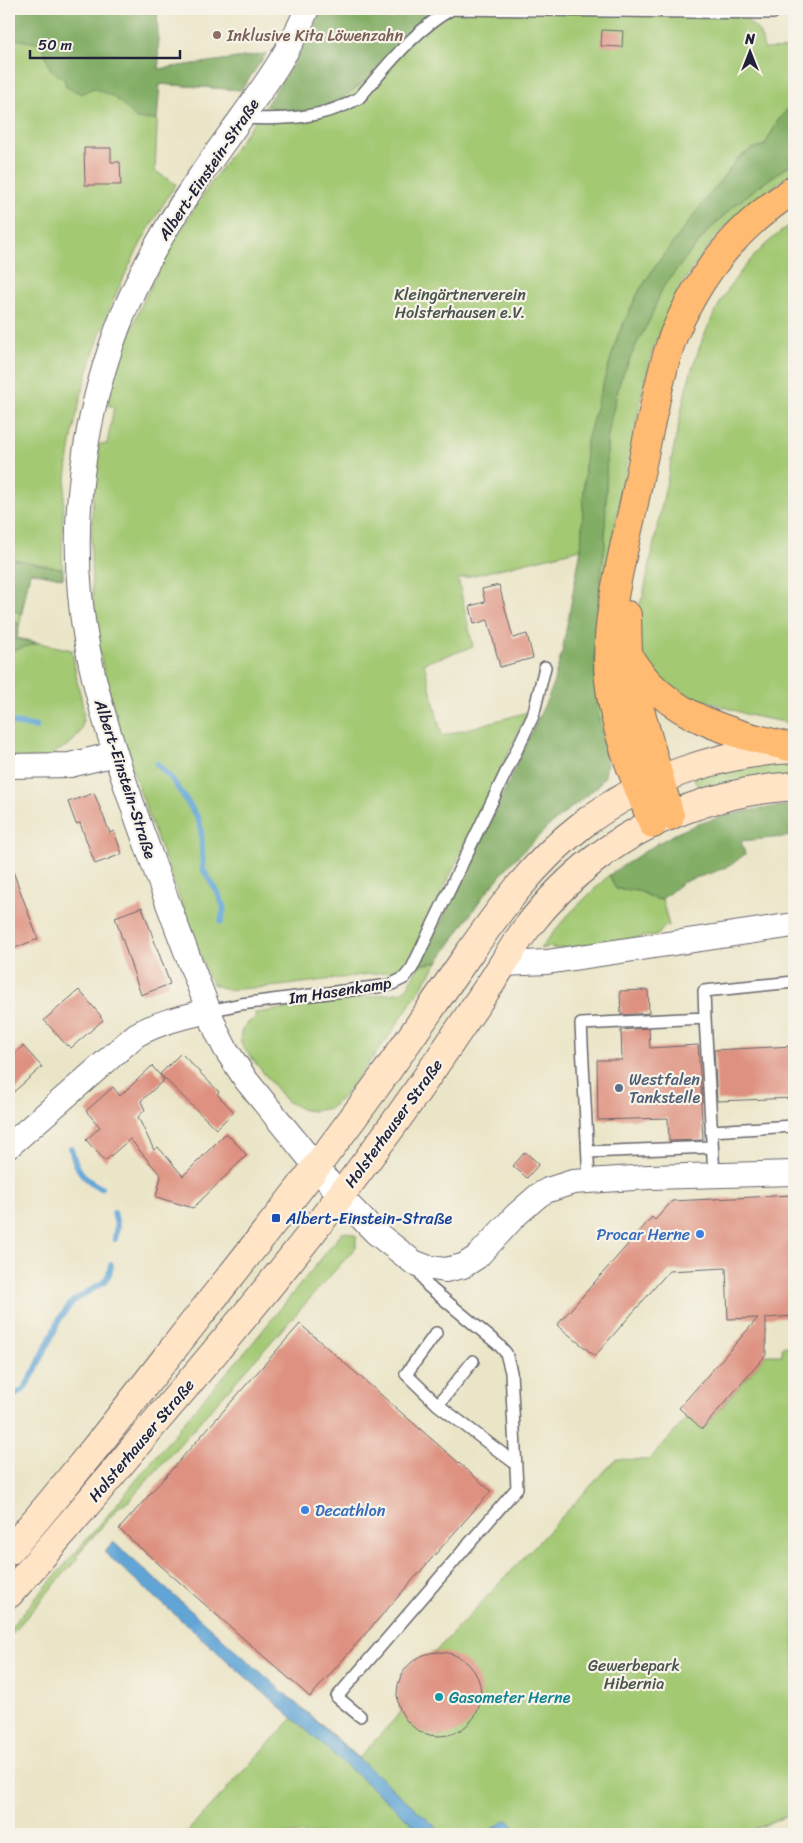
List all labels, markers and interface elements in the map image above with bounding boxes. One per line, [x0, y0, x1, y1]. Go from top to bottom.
place label: Inklusive Kita Löwenzahn [226, 21, 403, 50]
text: N [744, 27, 755, 52]
scale bar [30, 28, 180, 60]
north arrow [726, 28, 776, 78]
marker: Inklusive Kita Löwenzahn [211, 29, 223, 41]
text: 50 m [38, 32, 73, 58]
street label: Albert-Einstein-Straße [149, 92, 267, 247]
park label: Kleingärtnerverein Holsterhausen e.V. [394, 280, 526, 327]
street label: Albert-Einstein-Straße [86, 695, 165, 863]
street label: Im Hasenkamp [286, 968, 394, 1013]
street label: Holsterhauser Straße [336, 1052, 450, 1194]
place label: Westfalen Tankstelle [629, 1065, 701, 1112]
marker: Westfalen Tankstelle [613, 1082, 625, 1094]
place label: Albert-Einstein-Straße [285, 1204, 453, 1233]
marker: Albert-Einstein-Straße [270, 1212, 282, 1224]
place label: Procar Herne [596, 1220, 690, 1249]
marker: Procar Herne [694, 1228, 706, 1240]
street label: Holsterhauser Straße [81, 1372, 202, 1509]
place label: Decathlon [315, 1496, 386, 1525]
marker: Decathlon [299, 1504, 311, 1516]
park label: Gewerbepark Hibernia [588, 1651, 680, 1698]
place label: Gasometer Herne [449, 1683, 571, 1712]
marker: Gasometer Herne [433, 1691, 445, 1703]

